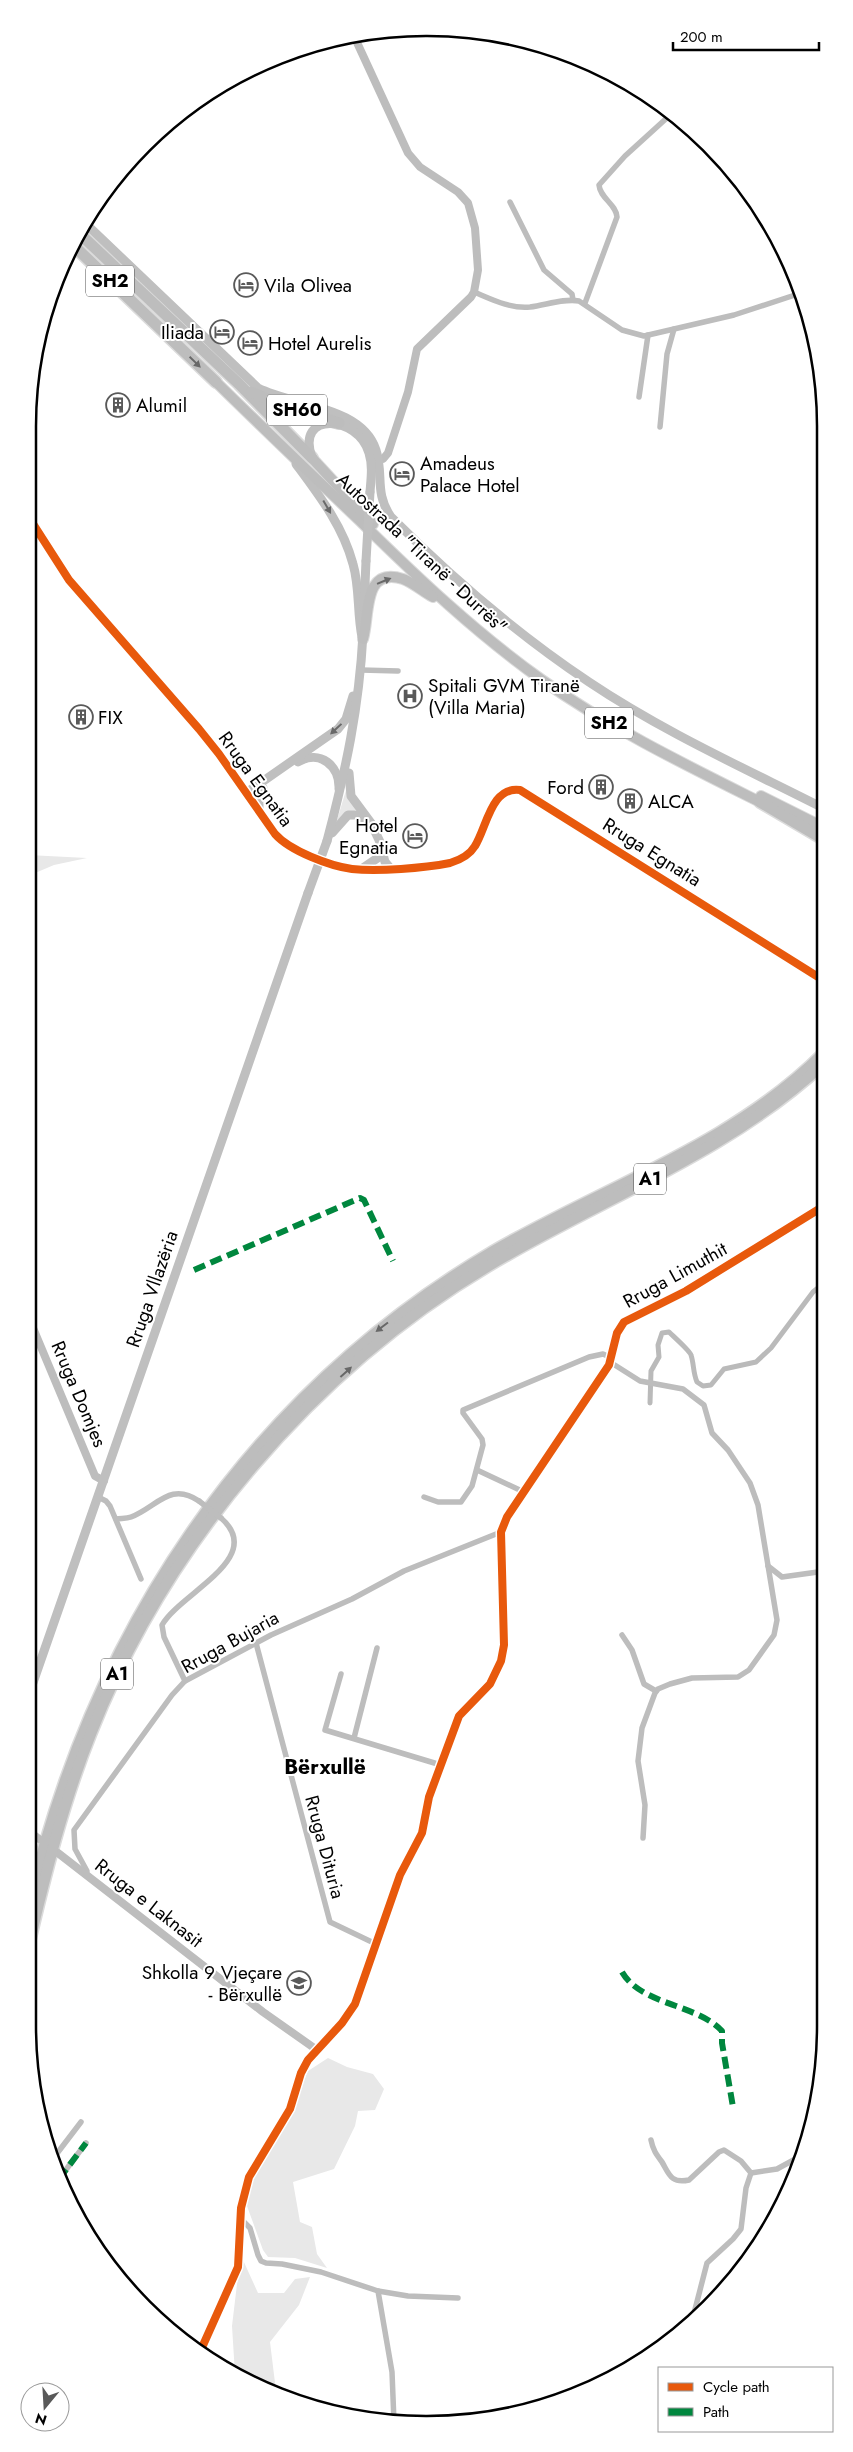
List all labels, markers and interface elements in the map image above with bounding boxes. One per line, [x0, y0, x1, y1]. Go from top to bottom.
scale bar [673, 20, 819, 52]
text: 200 m [680, 26, 723, 48]
road number: SH2 [86, 266, 134, 296]
hotel icon: Vila Olivea [233, 272, 259, 298]
place label: Vila Olivea [264, 272, 352, 299]
place label: Iliada [161, 319, 204, 346]
hotel icon: Iliada [209, 319, 235, 345]
hotel icon: Hotel Aurelis [237, 330, 263, 356]
place label: Hotel Aurelis [268, 330, 372, 357]
one-way arrow [189, 356, 201, 368]
building icon: Alumil [105, 392, 131, 418]
place label: Alumil [136, 392, 187, 419]
road number: SH60 [267, 394, 327, 426]
place label: Amadeus Palace Hotel [420, 450, 520, 499]
hotel icon: Amadeus Palace Hotel [389, 461, 415, 487]
street label: Autostrada "Tiranë - Durrës" [330, 466, 514, 640]
one-way arrow [323, 501, 332, 514]
one-way arrow [377, 576, 391, 584]
place label: Spitali GVM Tiranë (Villa Maria) [428, 672, 580, 721]
hospital icon: Spitali GVM Tiranë (Villa Maria) [397, 683, 423, 709]
building icon: FIX [68, 704, 94, 730]
place label: FIX [98, 704, 123, 731]
road number: SH2 [585, 708, 633, 738]
one-way arrow [330, 724, 342, 735]
street label: Rruga Egnatia [212, 726, 300, 832]
place label: Ford [547, 774, 584, 801]
building icon: Ford [588, 774, 614, 800]
building icon: ALCA [617, 788, 643, 814]
place label: ALCA [648, 788, 694, 815]
street label: Rruga Egnatia [597, 811, 707, 893]
place label: Hotel Egnatia [339, 812, 398, 861]
hotel icon: Hotel Egnatia [402, 823, 428, 849]
road number: A1 [634, 1164, 666, 1194]
street label: Rruga Vllazëria [119, 1227, 185, 1351]
street label: Rruga Limuthit [618, 1235, 732, 1315]
one-way arrow [375, 1322, 389, 1332]
street label: Rruga Domjes [44, 1337, 114, 1452]
one-way arrow [339, 1367, 352, 1378]
street label: Rruga Bujaria [176, 1604, 284, 1680]
road number: A1 [101, 1658, 133, 1690]
district label: Bërxullë [284, 1752, 366, 1782]
street label: Rruga Dituria [298, 1792, 352, 1902]
street label: Rruga e Laknasit [89, 1852, 209, 1954]
place label: Shkolla 9 Vjeçare - Bërxullë [142, 1959, 282, 2008]
school or university icon: Shkolla 9 Vjeçare - Bërxullë [286, 1970, 312, 1996]
legend [658, 2367, 833, 2432]
text: Cycle path [703, 2376, 770, 2398]
north arrow [20, 2382, 70, 2432]
text: Path [703, 2401, 729, 2423]
text: N [33, 2408, 49, 2431]

